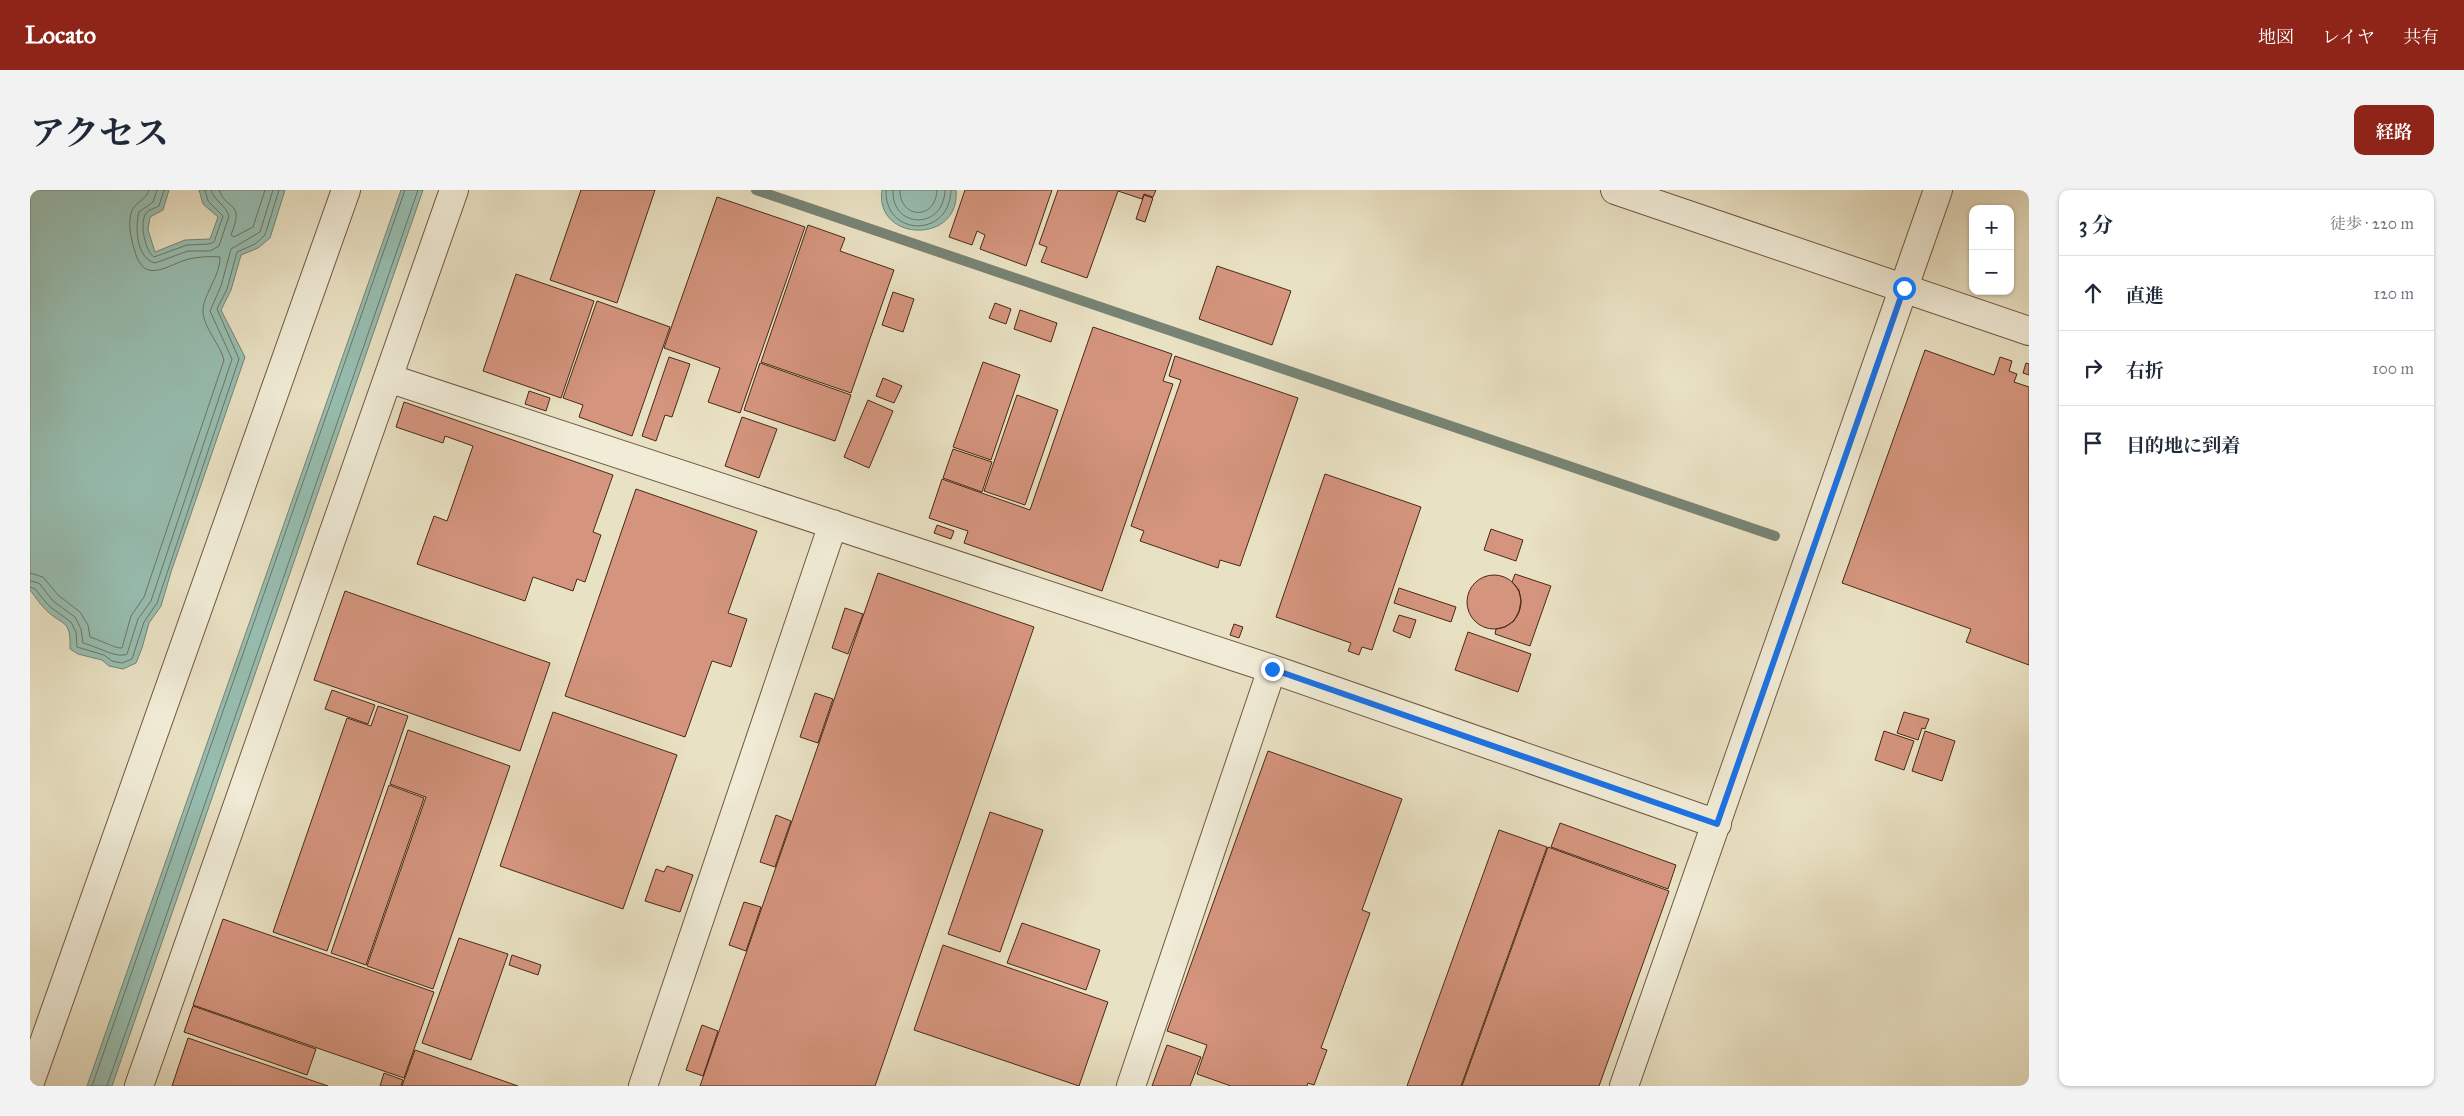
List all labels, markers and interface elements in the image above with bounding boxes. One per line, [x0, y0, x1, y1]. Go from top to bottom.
text: Locato [25, 20, 96, 50]
text: 地図 [2258, 26, 2294, 48]
text: レイヤ [2322, 26, 2375, 48]
text: 共有 [2403, 26, 2439, 48]
button: 経路 [2354, 105, 2434, 155]
text: アクセス [30, 112, 169, 155]
map controls [1969, 205, 2014, 295]
button: + [1969, 205, 2014, 250]
text: 3 分 [2079, 212, 2113, 238]
text: 徒歩 · 220 m [2330, 214, 2414, 233]
button: − [1969, 250, 2014, 295]
route start [1893, 277, 1916, 300]
icon: ahead [2079, 279, 2107, 307]
text: 直進 [2126, 284, 2164, 307]
text: 120 m [2374, 284, 2414, 303]
icon: right [2079, 354, 2107, 382]
text: 右折 [2126, 359, 2164, 382]
text: 100 m [2372, 359, 2414, 378]
icon: arrive [2079, 429, 2107, 457]
text: 目的地に到着 [2126, 434, 2240, 457]
route end [1261, 658, 1284, 681]

